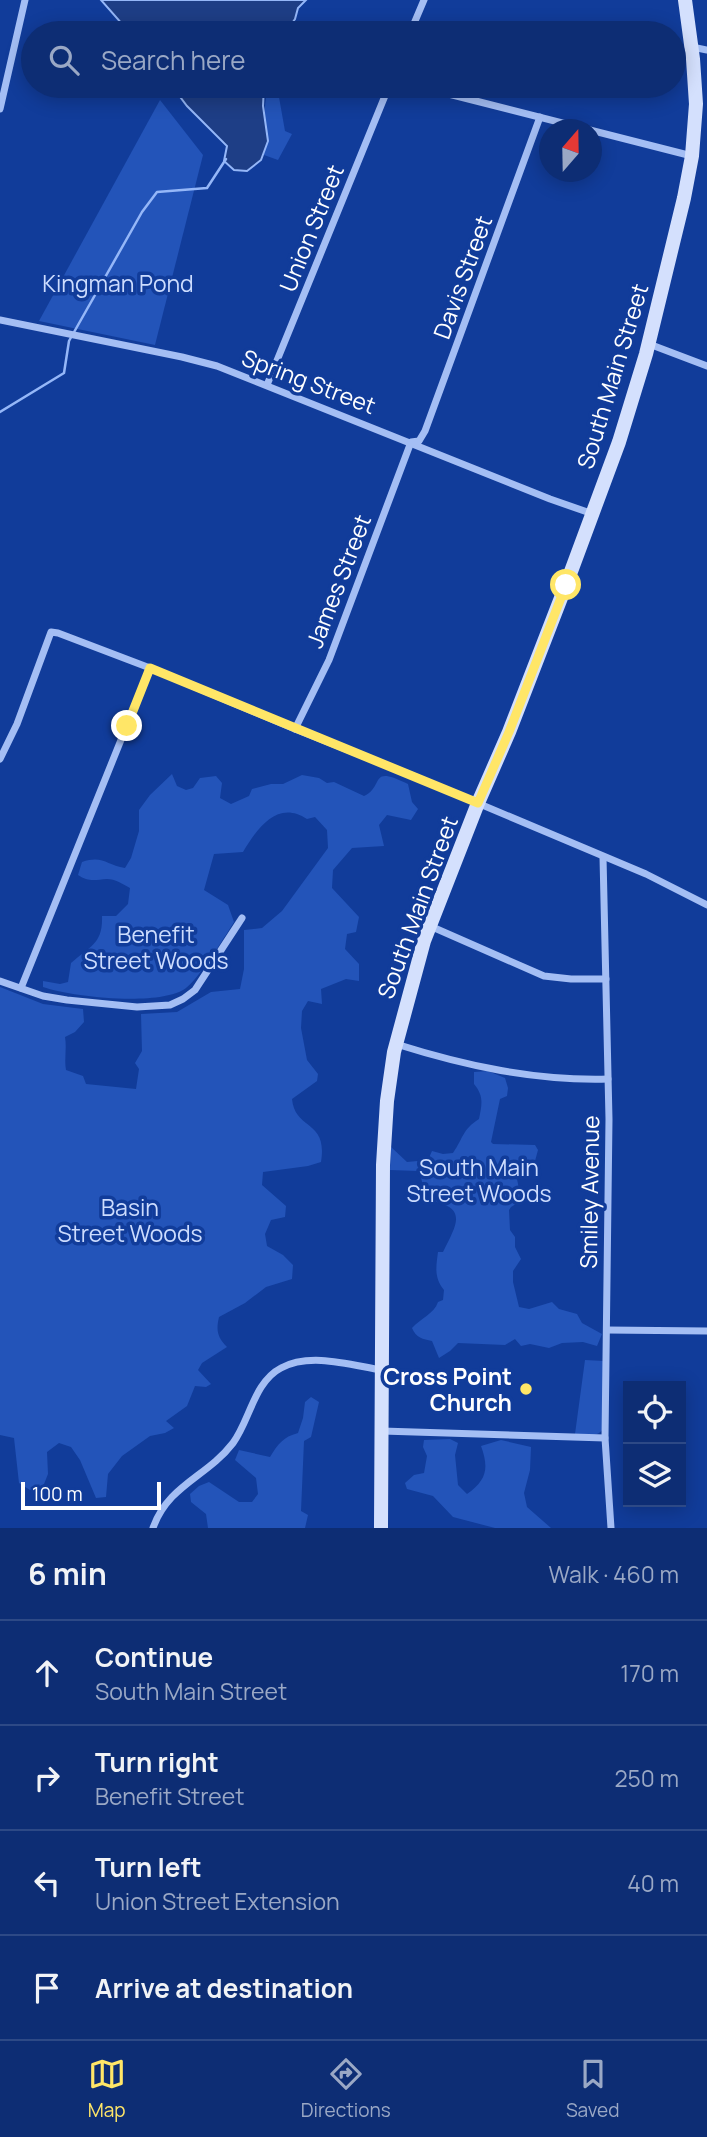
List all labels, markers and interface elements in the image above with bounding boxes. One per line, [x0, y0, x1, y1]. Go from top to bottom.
search box [21, 21, 686, 98]
icon: search [45, 41, 83, 79]
text: Search here [101, 42, 246, 78]
north arrow [539, 119, 602, 182]
street label: Union Street [271, 160, 351, 296]
street label: Davis Street [425, 211, 499, 343]
park label: Kingman Pond [42, 267, 194, 299]
street label: South Main Street [569, 279, 655, 473]
street label: Spring Street [237, 341, 381, 421]
street label: James Street [298, 510, 378, 652]
route start [550, 569, 581, 600]
route end [111, 710, 142, 741]
street label: South Main Street [369, 811, 465, 1003]
park label: Benefit Street Woods [83, 918, 229, 976]
street label: Smiley Avenue [572, 1115, 606, 1269]
park label: South Main Street Woods [406, 1151, 552, 1209]
park label: Basin Street Woods [57, 1191, 203, 1249]
place label: Cross Point Church [383, 1360, 512, 1418]
marker: Cross Point Church [518, 1381, 534, 1397]
map controls [623, 1381, 686, 1507]
button: locate [623, 1381, 686, 1444]
button: layers [623, 1444, 686, 1507]
scale bar [21, 1479, 161, 1511]
text: 100 m [32, 1481, 83, 1507]
text: 6 min [28, 1553, 107, 1594]
text: Walk · 460 m [549, 1558, 679, 1590]
text: Continue [95, 1639, 213, 1675]
icon: ahead [28, 1654, 66, 1692]
text: 170 m [620, 1657, 679, 1689]
text: South Main Street [95, 1675, 287, 1707]
text: Turn right [95, 1744, 219, 1780]
icon: right [28, 1759, 66, 1797]
text: 250 m [614, 1762, 679, 1794]
text: Benefit Street [95, 1780, 244, 1812]
text: Turn left [95, 1849, 202, 1885]
icon: left [28, 1864, 66, 1902]
text: 40 m [627, 1867, 679, 1899]
text: Union Street Extension [95, 1885, 340, 1917]
icon: arrive [28, 1969, 66, 2007]
text: Arrive at destination [95, 1970, 353, 2006]
tab: Map [88, 2055, 126, 2123]
tab: Directions [301, 2055, 391, 2123]
tab: Saved [566, 2055, 619, 2123]

